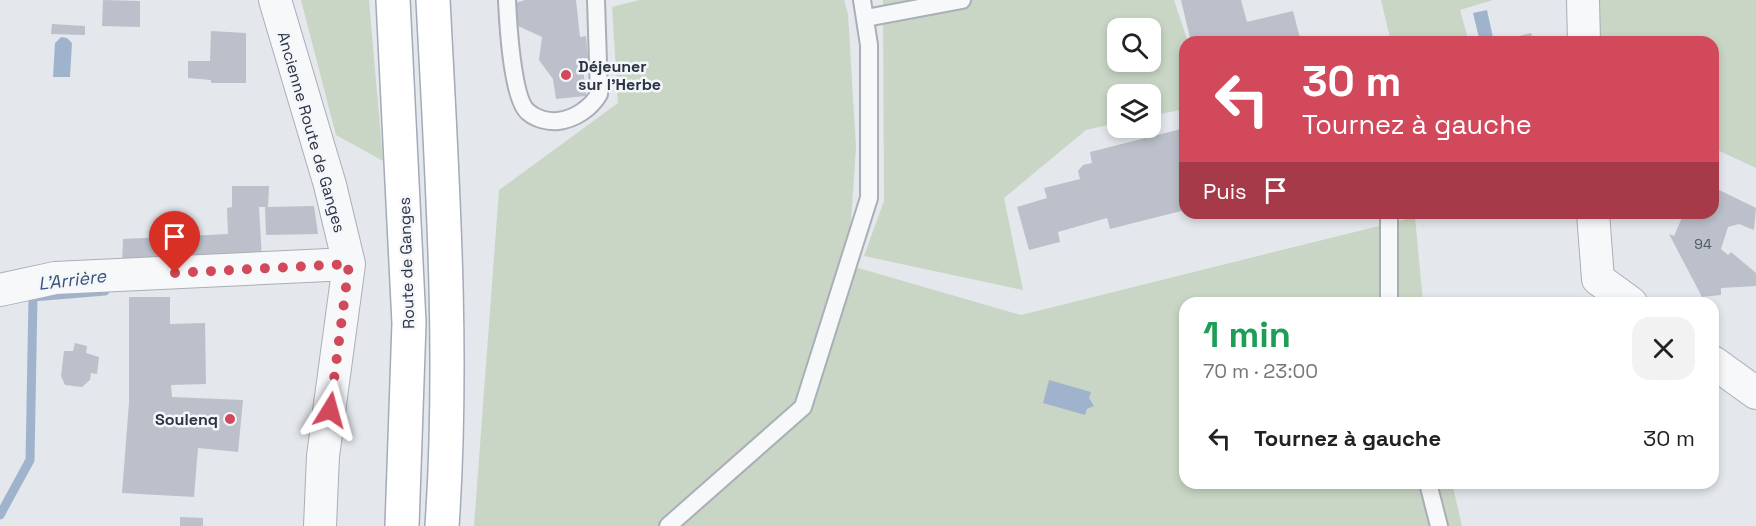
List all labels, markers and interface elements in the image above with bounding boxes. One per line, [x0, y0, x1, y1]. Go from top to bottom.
map controls [1107, 18, 1161, 138]
button: search [1107, 18, 1161, 72]
street label: Ancienne Route de Ganges [273, 29, 350, 235]
text: 30 m [1302, 55, 1401, 108]
place label: Déjeuner sur l'Herbe [578, 56, 661, 95]
icon: left [1203, 60, 1281, 138]
marker: Déjeuner sur l'Herbe [559, 68, 573, 82]
button: layers [1107, 84, 1161, 138]
text: Tournez à gauche [1302, 107, 1532, 142]
icon: arrive [1259, 174, 1292, 207]
text: Puis [1203, 177, 1247, 205]
street label: Route de Ganges [394, 197, 419, 329]
pin [149, 211, 200, 273]
icon: arrive [158, 220, 191, 253]
house number: 94 [1694, 235, 1712, 253]
water label: L'Arrière [37, 264, 108, 295]
text: 1 min [1203, 312, 1291, 358]
button: close [1632, 317, 1695, 380]
text: 70 m · 23:00 [1203, 358, 1318, 384]
position arrow [298, 378, 362, 442]
place label: Soulenq [155, 409, 218, 430]
marker: Soulenq [223, 412, 237, 426]
icon: left [1203, 422, 1236, 455]
text: Tournez à gauche [1254, 424, 1441, 452]
text: 30 m [1643, 424, 1695, 452]

